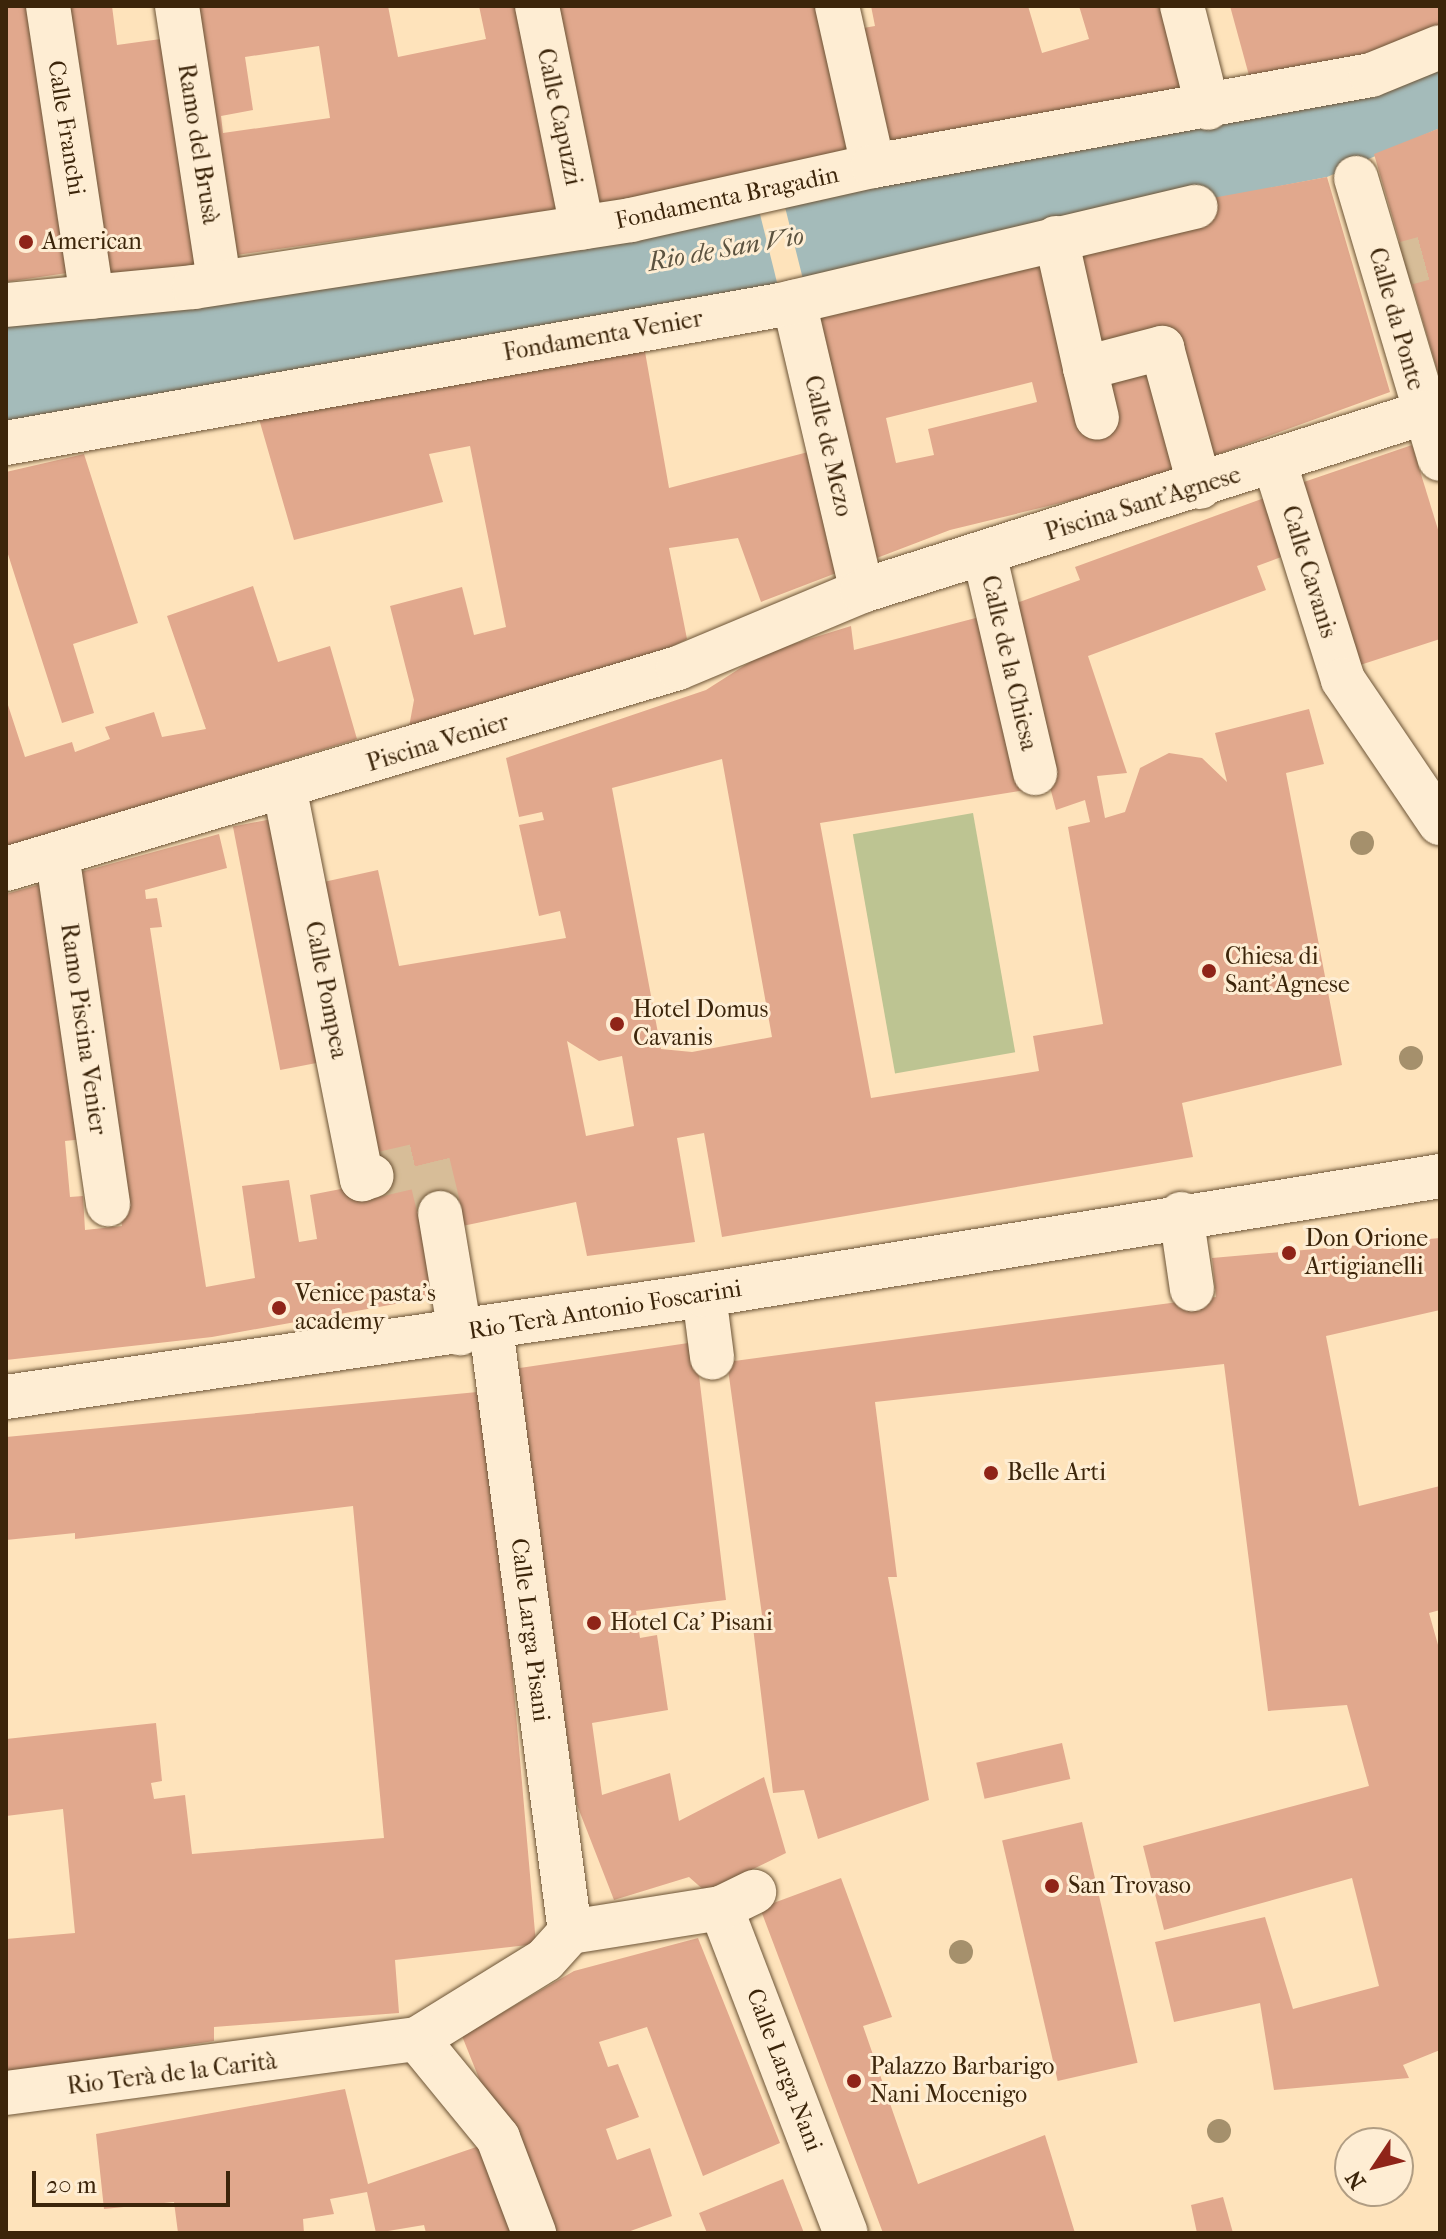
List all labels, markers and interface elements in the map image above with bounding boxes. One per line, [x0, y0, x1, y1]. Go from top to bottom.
street label: Calle Capuzzi [530, 46, 588, 188]
street label: Calle Franchi [41, 58, 91, 198]
street label: Ramo del Brusà [171, 62, 225, 226]
street label: Fondamenta Bragadin [613, 160, 841, 236]
water label: Rio de San Vio [646, 220, 806, 278]
place label: American [42, 228, 142, 256]
marker: American [17, 233, 35, 251]
street label: Calle da Ponte [1362, 244, 1430, 394]
street label: Fondamenta Venier [501, 304, 705, 368]
street label: Calle de Mezo [798, 373, 858, 519]
street label: Piscina Sant'Agnese [1042, 461, 1244, 547]
street label: Calle Cavanis [1275, 502, 1343, 642]
street label: Calle de la Chiesa [975, 573, 1043, 753]
street label: Piscina Venier [363, 708, 513, 778]
street label: Calle Pompea [299, 919, 353, 1061]
street label: Ramo Piscina Venier [54, 921, 112, 1137]
place label: Chiesa di Sant'Agnese [1225, 943, 1350, 999]
marker: Chiesa di Sant'Agnese [1200, 962, 1218, 980]
place label: Hotel Domus Cavanis [633, 996, 768, 1052]
marker: Hotel Domus Cavanis [608, 1015, 626, 1033]
place label: Don Orione Artigianelli [1305, 1225, 1428, 1281]
marker: Don Orione Artigianelli [1280, 1244, 1298, 1262]
street label: Rio Terà Antonio Foscarini [466, 1274, 744, 1346]
place label: Venice pasta's academy [295, 1280, 436, 1336]
marker: Venice pasta's academy [270, 1299, 288, 1317]
place label: Belle Arti [1007, 1459, 1106, 1487]
marker: Belle Arti [982, 1464, 1000, 1482]
street label: Calle Larga Pisani [504, 1537, 556, 1723]
place label: Hotel Ca' Pisani [610, 1609, 773, 1637]
marker: Hotel Ca' Pisani [585, 1614, 603, 1632]
place label: San Trovaso [1068, 1872, 1191, 1900]
marker: San Trovaso [1043, 1877, 1061, 1895]
street label: Calle Larga Nani [740, 1985, 828, 2155]
street label: Rio Terà de la Carità [65, 2047, 279, 2101]
place label: Palazzo Barbarigo Nani Mocenigo [870, 2053, 1054, 2109]
marker: Palazzo Barbarigo Nani Mocenigo [845, 2072, 863, 2090]
north arrow [1334, 2127, 1414, 2207]
scale bar [36, 2155, 234, 2205]
text: N [1341, 2165, 1371, 2194]
text: 20 m [46, 2171, 97, 2199]

